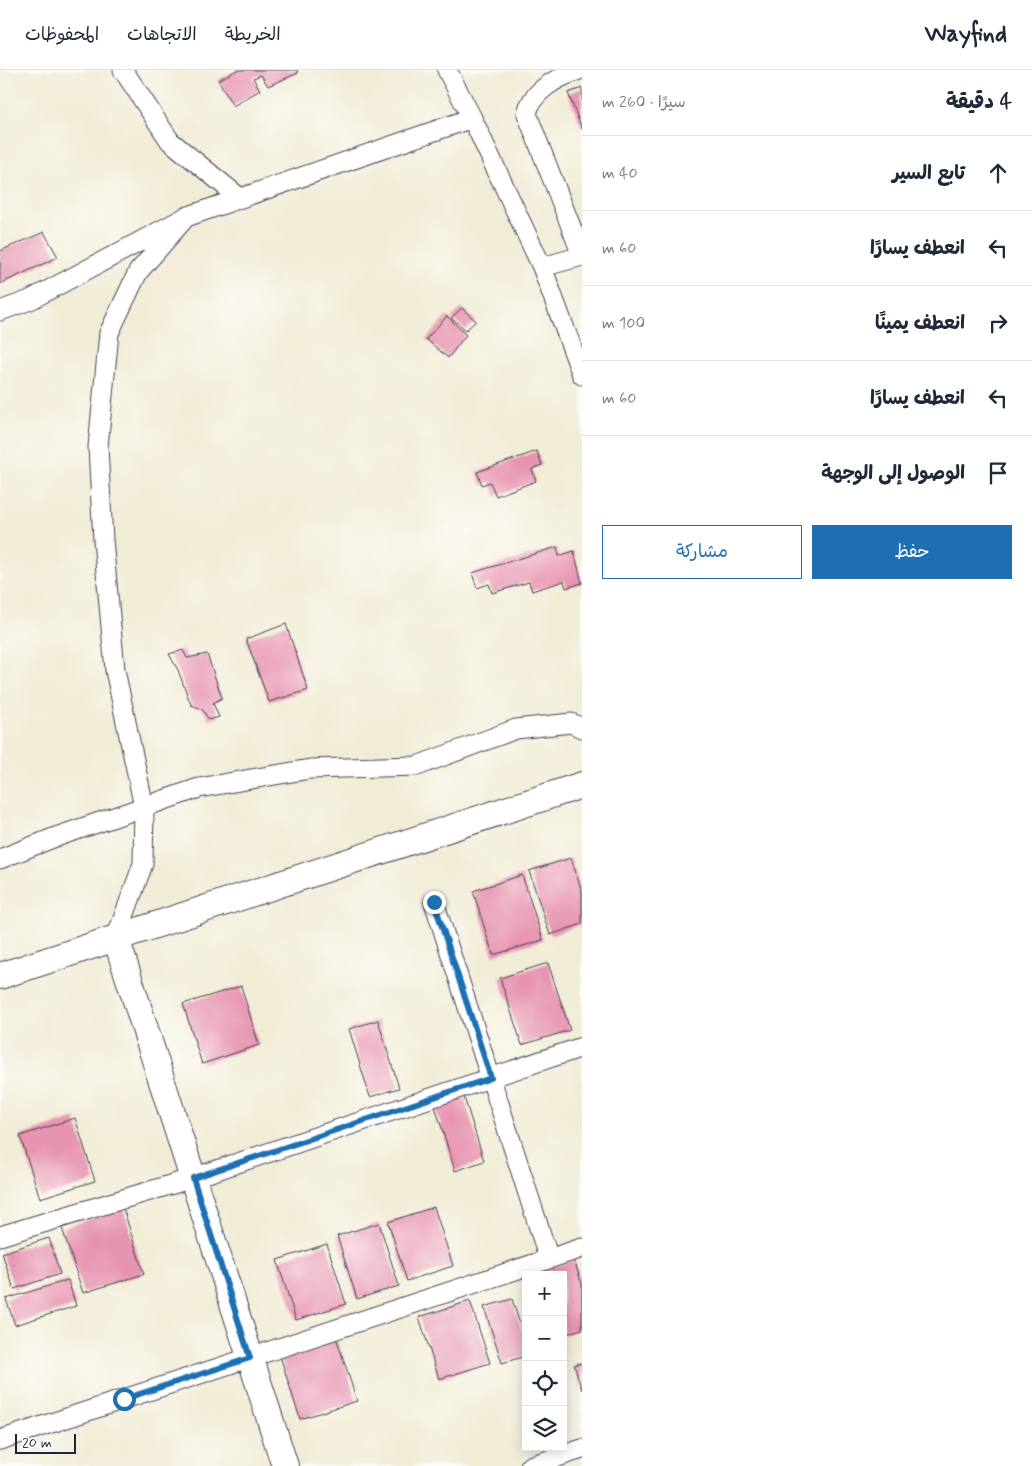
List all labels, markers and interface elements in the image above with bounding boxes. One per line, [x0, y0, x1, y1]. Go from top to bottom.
text: Wayfind [925, 19, 1007, 50]
text: المحفوظات [25, 23, 99, 47]
text: الاتجاهات [127, 23, 197, 47]
text: الخريطة [225, 23, 281, 47]
text: 4 دقيقة [946, 88, 1012, 116]
text: سيرًا · 260 m [602, 92, 686, 113]
icon: ahead [984, 159, 1012, 187]
text: تابع السير [892, 161, 965, 186]
text: 40 m [602, 163, 638, 184]
icon: left [984, 234, 1012, 262]
text: انعطف يسارًا [870, 236, 965, 261]
text: 60 m [602, 238, 636, 259]
icon: right [984, 309, 1012, 337]
text: انعطف يمينًا [875, 311, 965, 336]
text: 100 m [602, 313, 645, 334]
icon: left [984, 384, 1012, 412]
text: انعطف يسارًا [870, 386, 965, 411]
text: 60 m [602, 388, 636, 409]
icon: arrive [984, 459, 1012, 487]
text: الوصول إلى الوجهة [821, 461, 965, 486]
button: مشاركة [602, 525, 802, 579]
button: حفظ [812, 525, 1012, 579]
route end [423, 891, 446, 914]
map controls [522, 1271, 567, 1451]
button: + [522, 1271, 567, 1316]
button: − [522, 1316, 567, 1361]
button: locate [522, 1361, 567, 1406]
route start [113, 1388, 136, 1411]
button: layers [522, 1406, 567, 1451]
scale bar [15, 1431, 76, 1454]
text: 20 m [22, 1434, 52, 1452]

